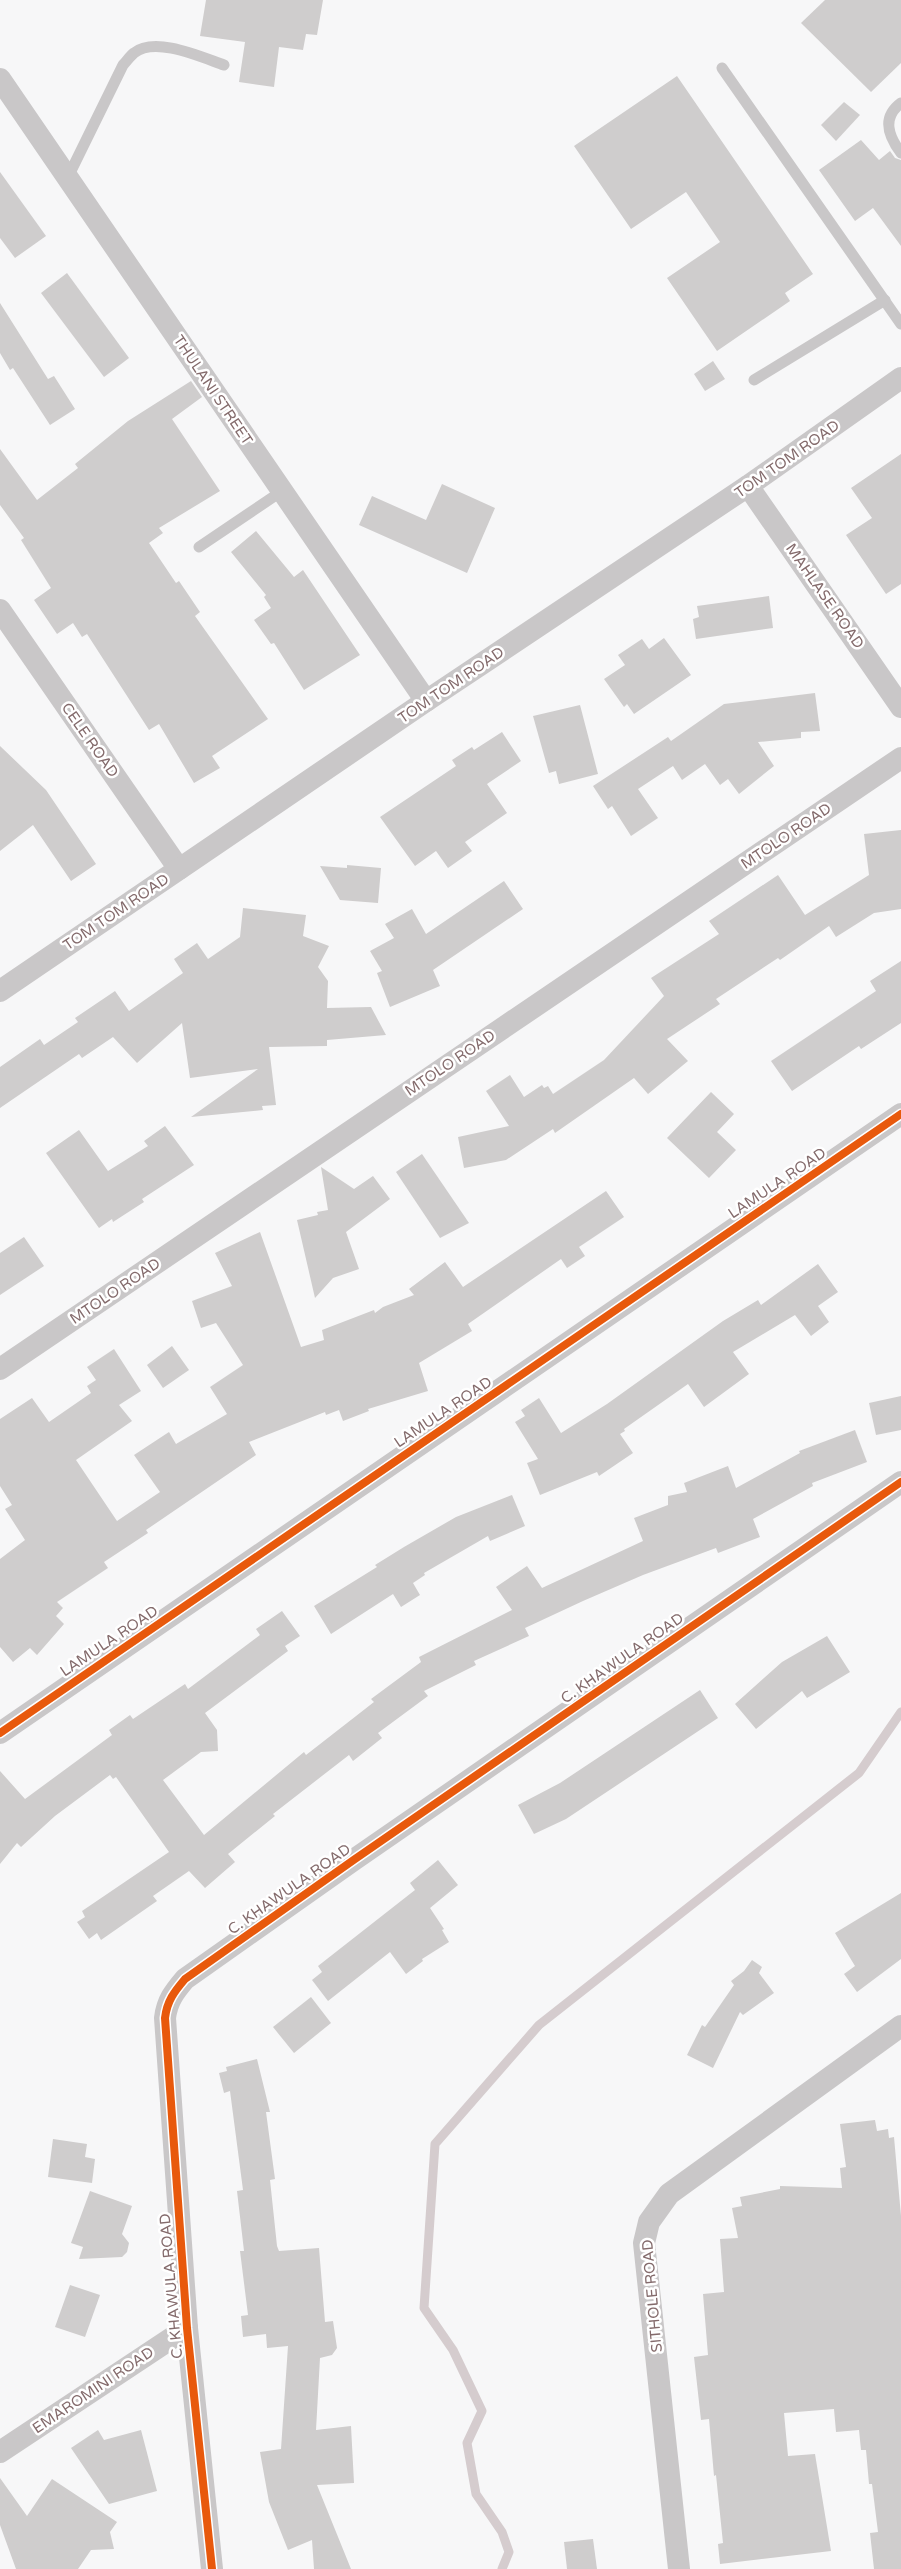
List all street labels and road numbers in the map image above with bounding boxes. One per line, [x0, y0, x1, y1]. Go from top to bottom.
street label: THULANI STREET [170, 332, 256, 448]
street label: TOM TOM ROAD [731, 416, 843, 502]
street label: MAHLASE ROAD [782, 540, 868, 652]
street label: TOM TOM ROAD [395, 643, 507, 727]
street label: CELE ROAD [58, 699, 122, 781]
street label: MTOLO ROAD [737, 799, 835, 873]
street label: TOM TOM ROAD [60, 870, 172, 954]
street label: MTOLO ROAD [401, 1026, 499, 1100]
street label: LAMULA ROAD [725, 1144, 829, 1222]
street label: MTOLO ROAD [66, 1254, 164, 1328]
street label: LAMULA ROAD [391, 1373, 495, 1451]
street label: LAMULA ROAD [57, 1602, 161, 1680]
street label: C. KHAWULA ROAD [557, 1609, 687, 1707]
street label: C. KHAWULA ROAD [224, 1840, 354, 1938]
street label: C. KHAWULA ROAD [156, 2213, 186, 2359]
street label: SITHOLE ROAD [638, 2239, 666, 2353]
street label: EMAROMINI ROAD [29, 2343, 157, 2437]

